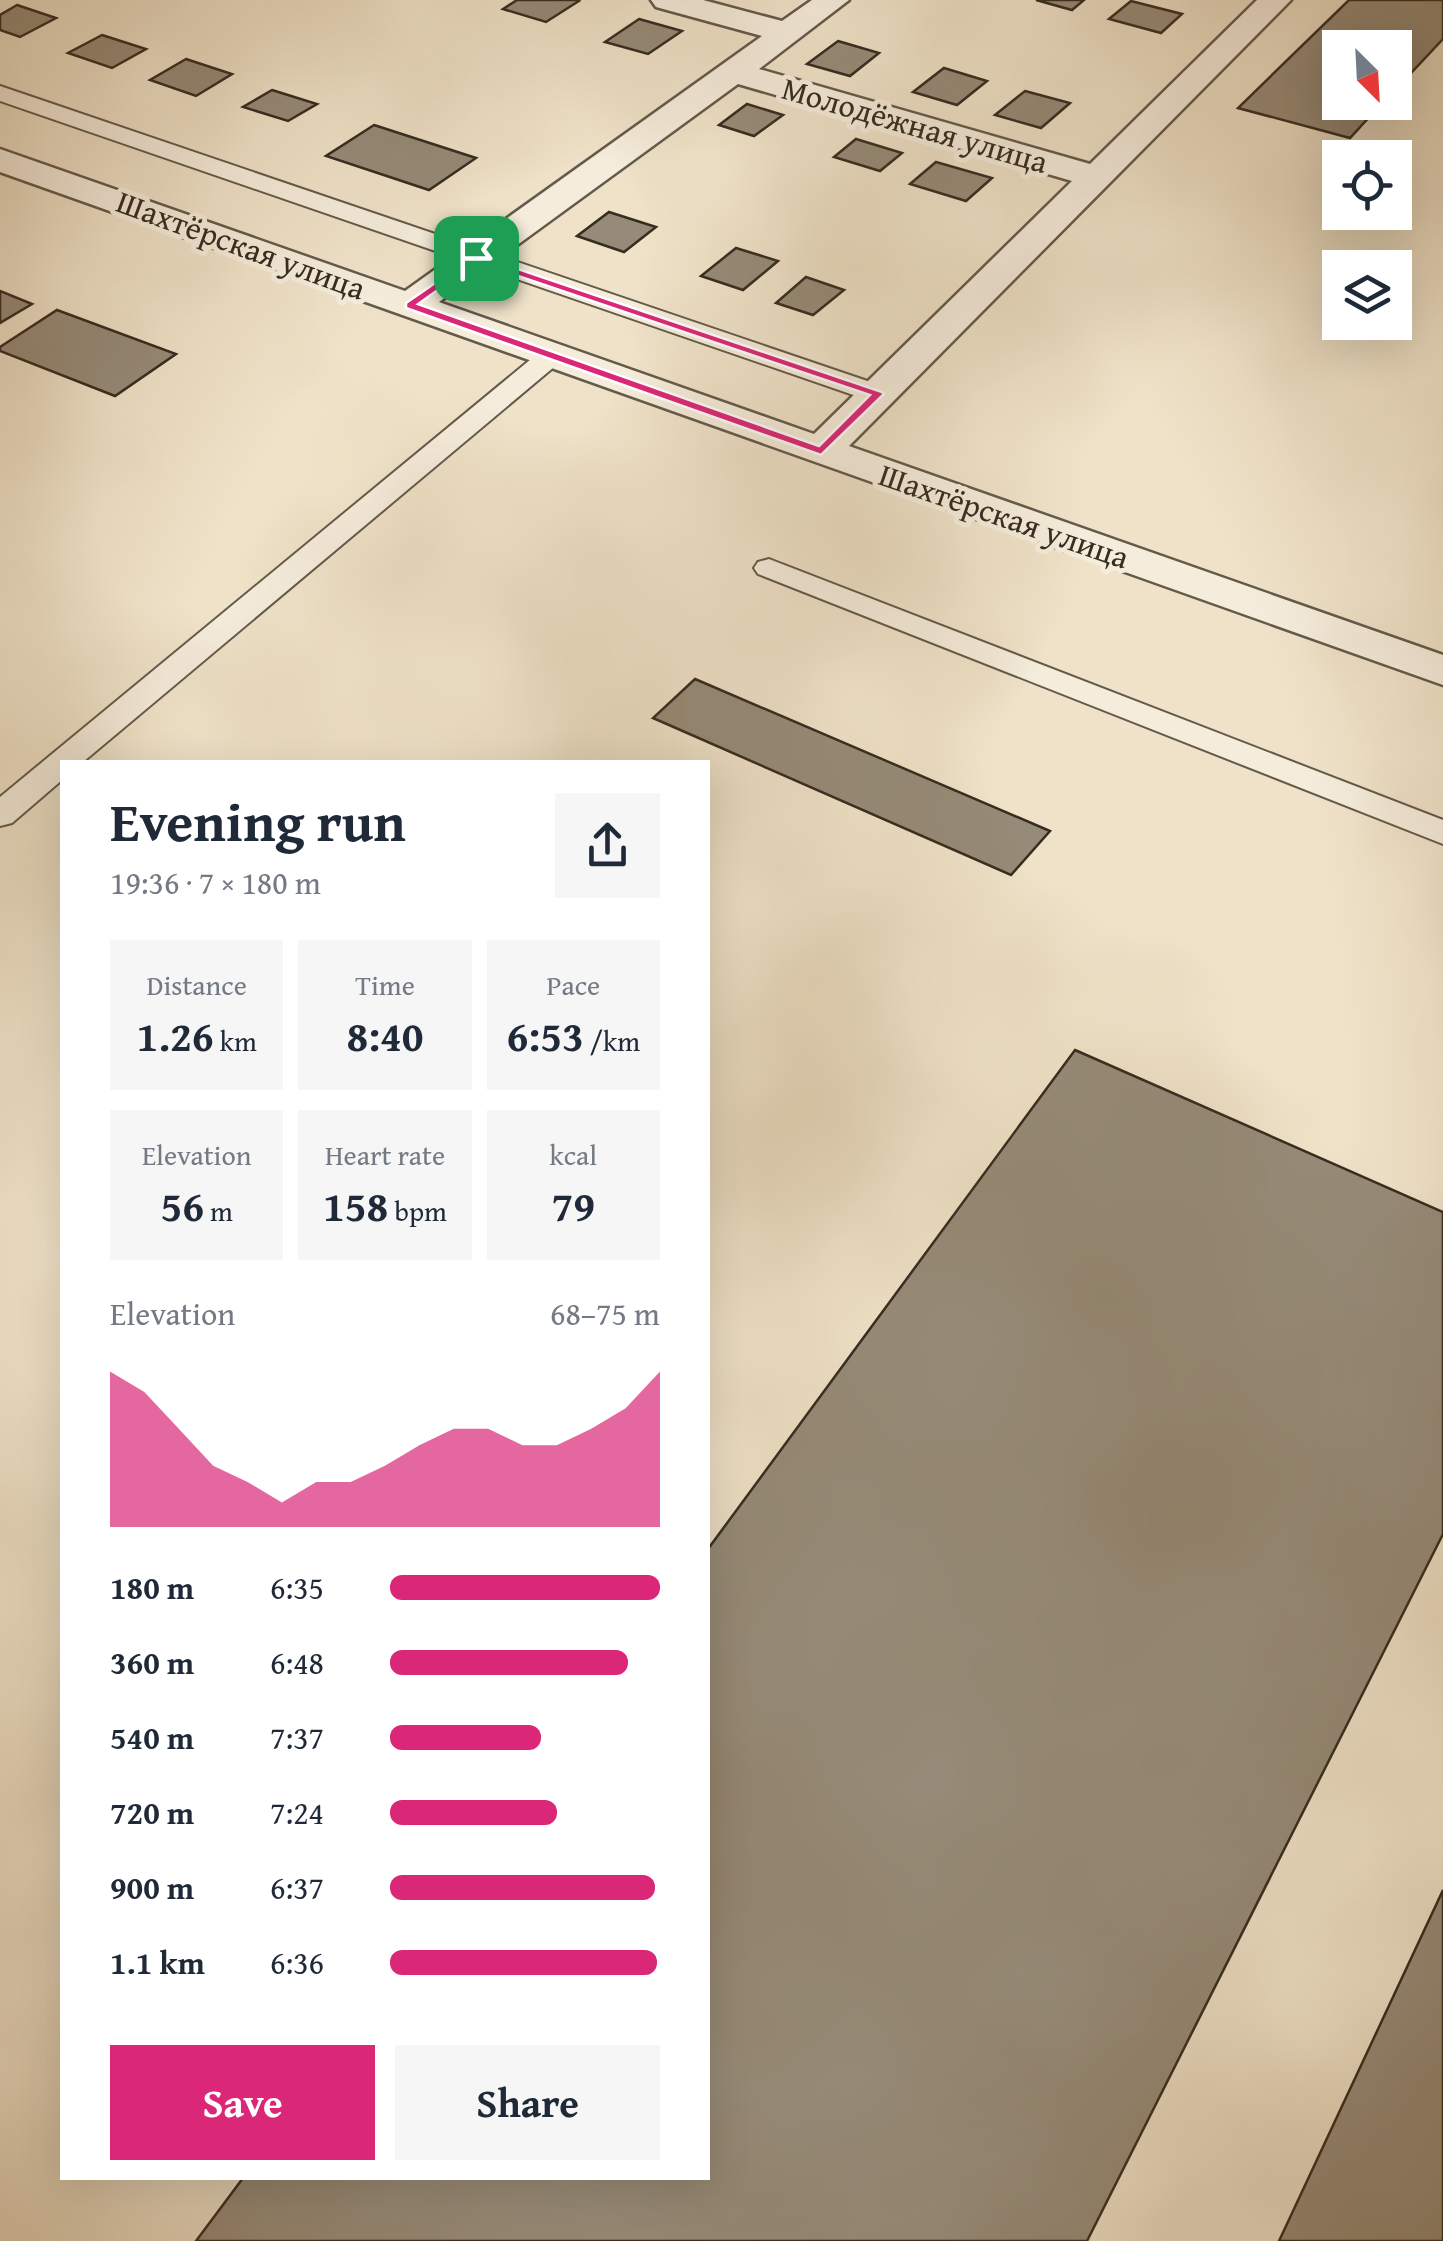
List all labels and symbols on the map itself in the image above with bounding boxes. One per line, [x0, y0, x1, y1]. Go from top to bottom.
north arrow [1322, 30, 1412, 120]
street label: Молодёжная улица [777, 64, 1054, 185]
street label: Шахтёрская улица [110, 178, 373, 312]
pin [434, 216, 519, 301]
street label: Шахтёрская улица [873, 451, 1136, 581]

